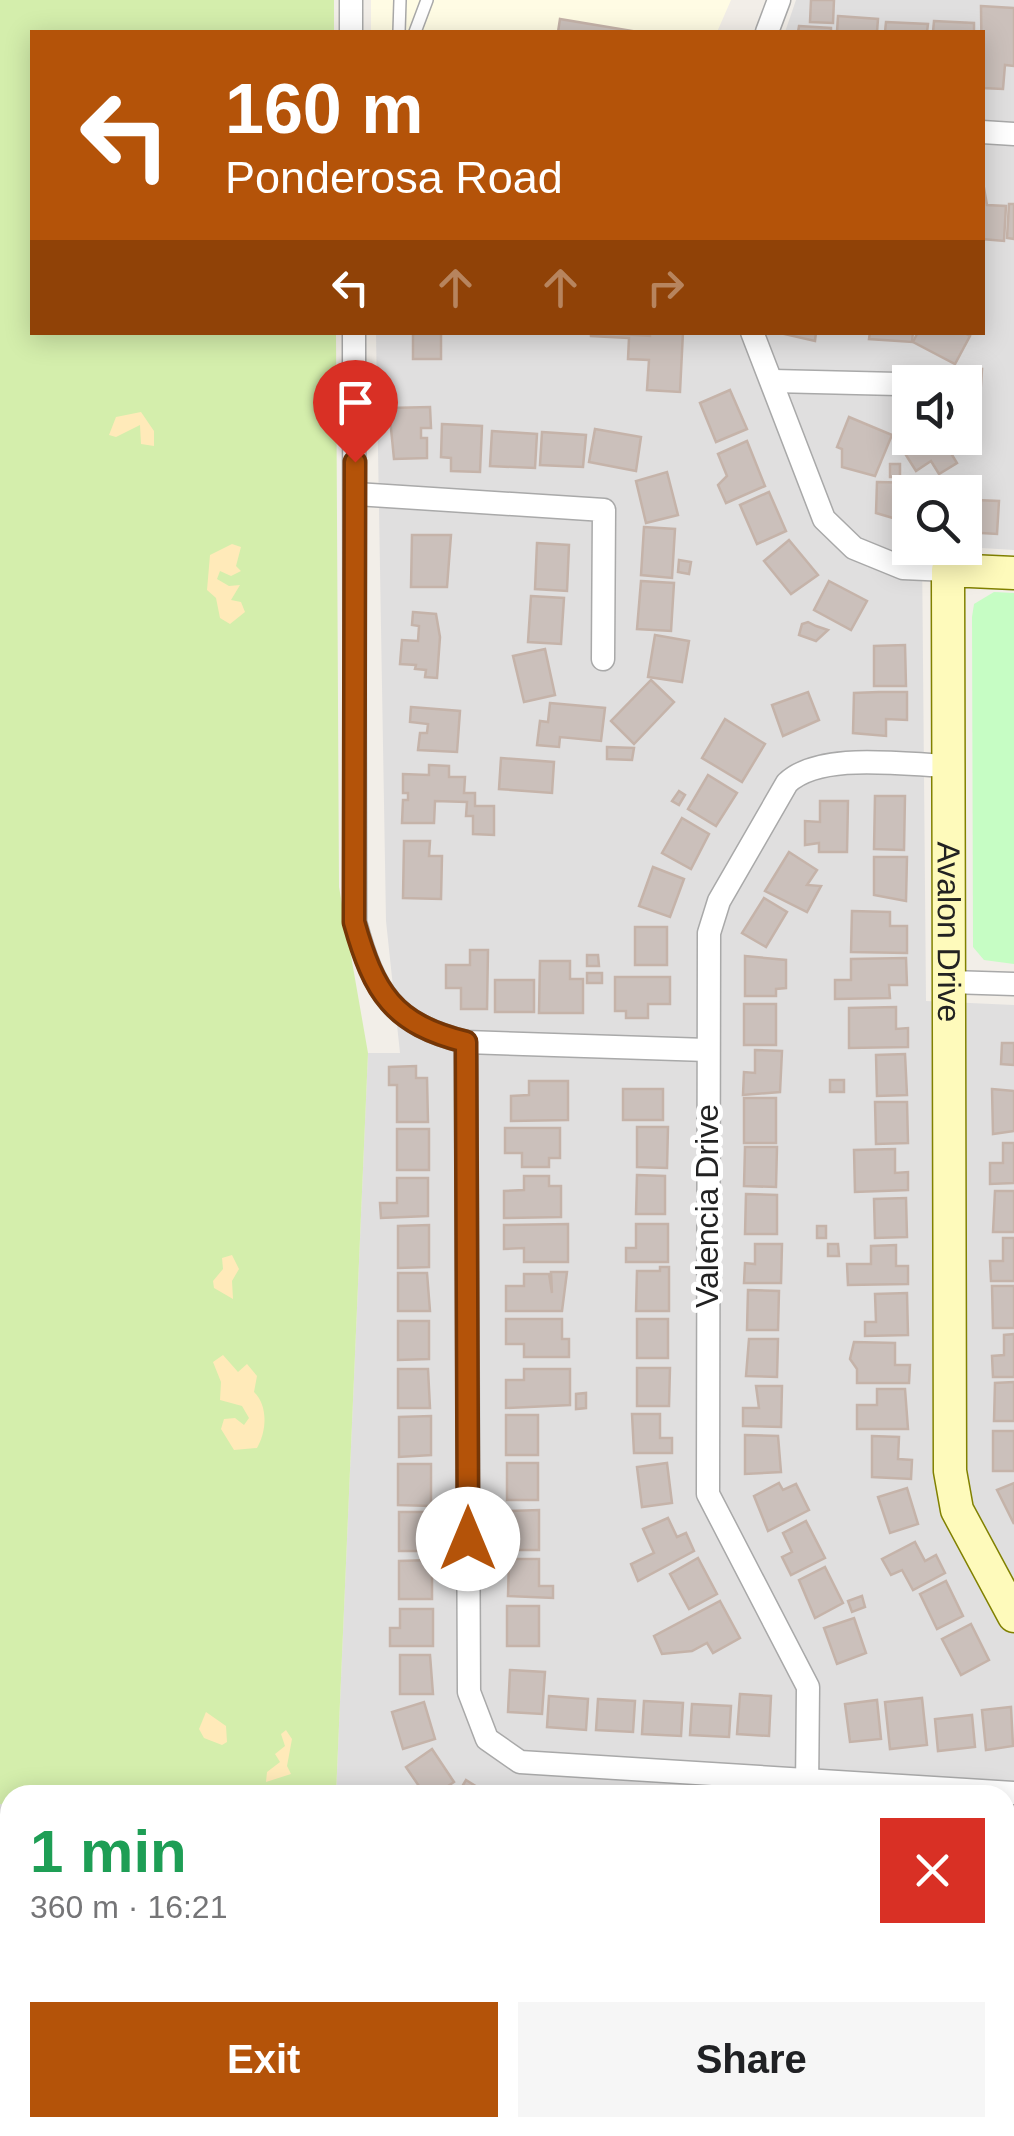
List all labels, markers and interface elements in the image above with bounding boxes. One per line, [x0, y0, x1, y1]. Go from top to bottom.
icon: left [60, 70, 190, 200]
text: 160 m [225, 70, 423, 148]
text: Ponderosa Road [225, 152, 563, 203]
icon: left [323, 260, 378, 315]
icon: ahead [428, 260, 483, 315]
icon: ahead [533, 260, 588, 315]
icon: right [638, 260, 693, 315]
pin [313, 360, 398, 463]
map controls [892, 365, 982, 565]
button: sound [892, 365, 982, 455]
icon: arrive [328, 375, 383, 430]
button: search [892, 475, 982, 565]
street label: Avalon Drive [931, 841, 967, 1022]
street label: Valencia Drive [689, 1104, 725, 1308]
position arrow [416, 1487, 520, 1591]
text: 1 min [30, 1818, 187, 1885]
button: close [880, 1818, 985, 1923]
text: 360 m · 16:21 [30, 1889, 227, 1925]
button: Exit [30, 2002, 498, 2117]
button: Share [518, 2002, 985, 2117]

